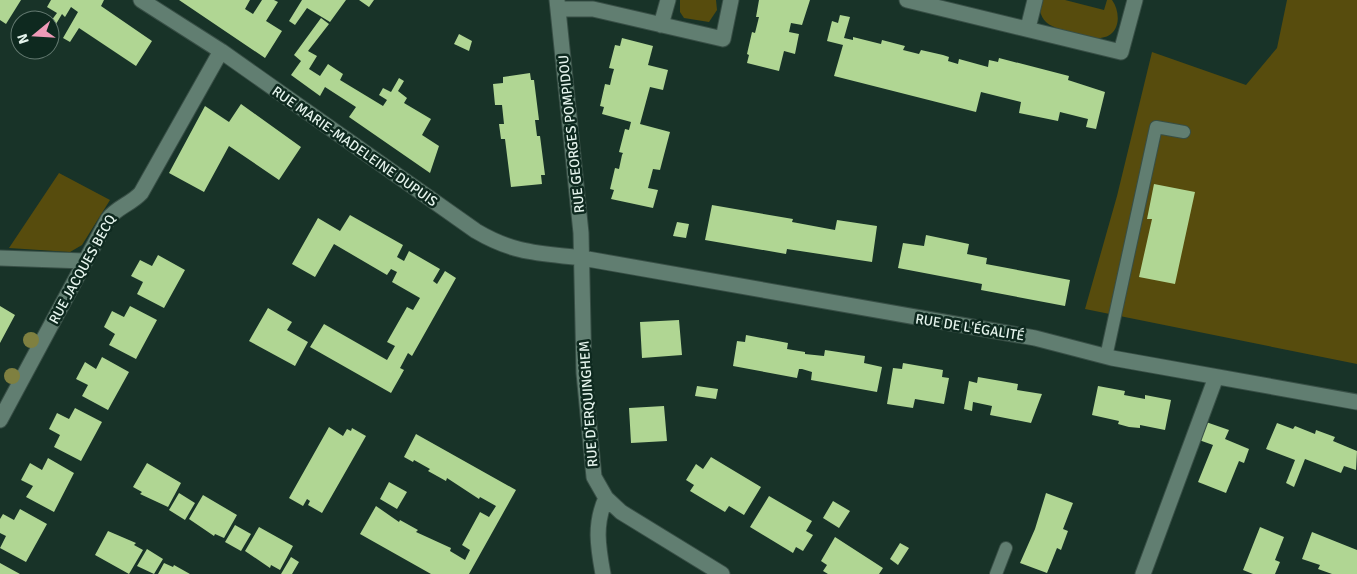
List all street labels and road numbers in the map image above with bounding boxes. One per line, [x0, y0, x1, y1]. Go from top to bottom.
street label: RUE GEORGES POMPIDOU [555, 54, 588, 214]
street label: RUE MARIE-MADELEINE DUPUIS [269, 83, 441, 210]
street label: RUE JACQUES BECQ [45, 212, 120, 327]
street label: RUE DE L'ÉGALITÉ [914, 310, 1026, 345]
street label: RUE D'ERQUINGHEM [576, 340, 601, 468]

